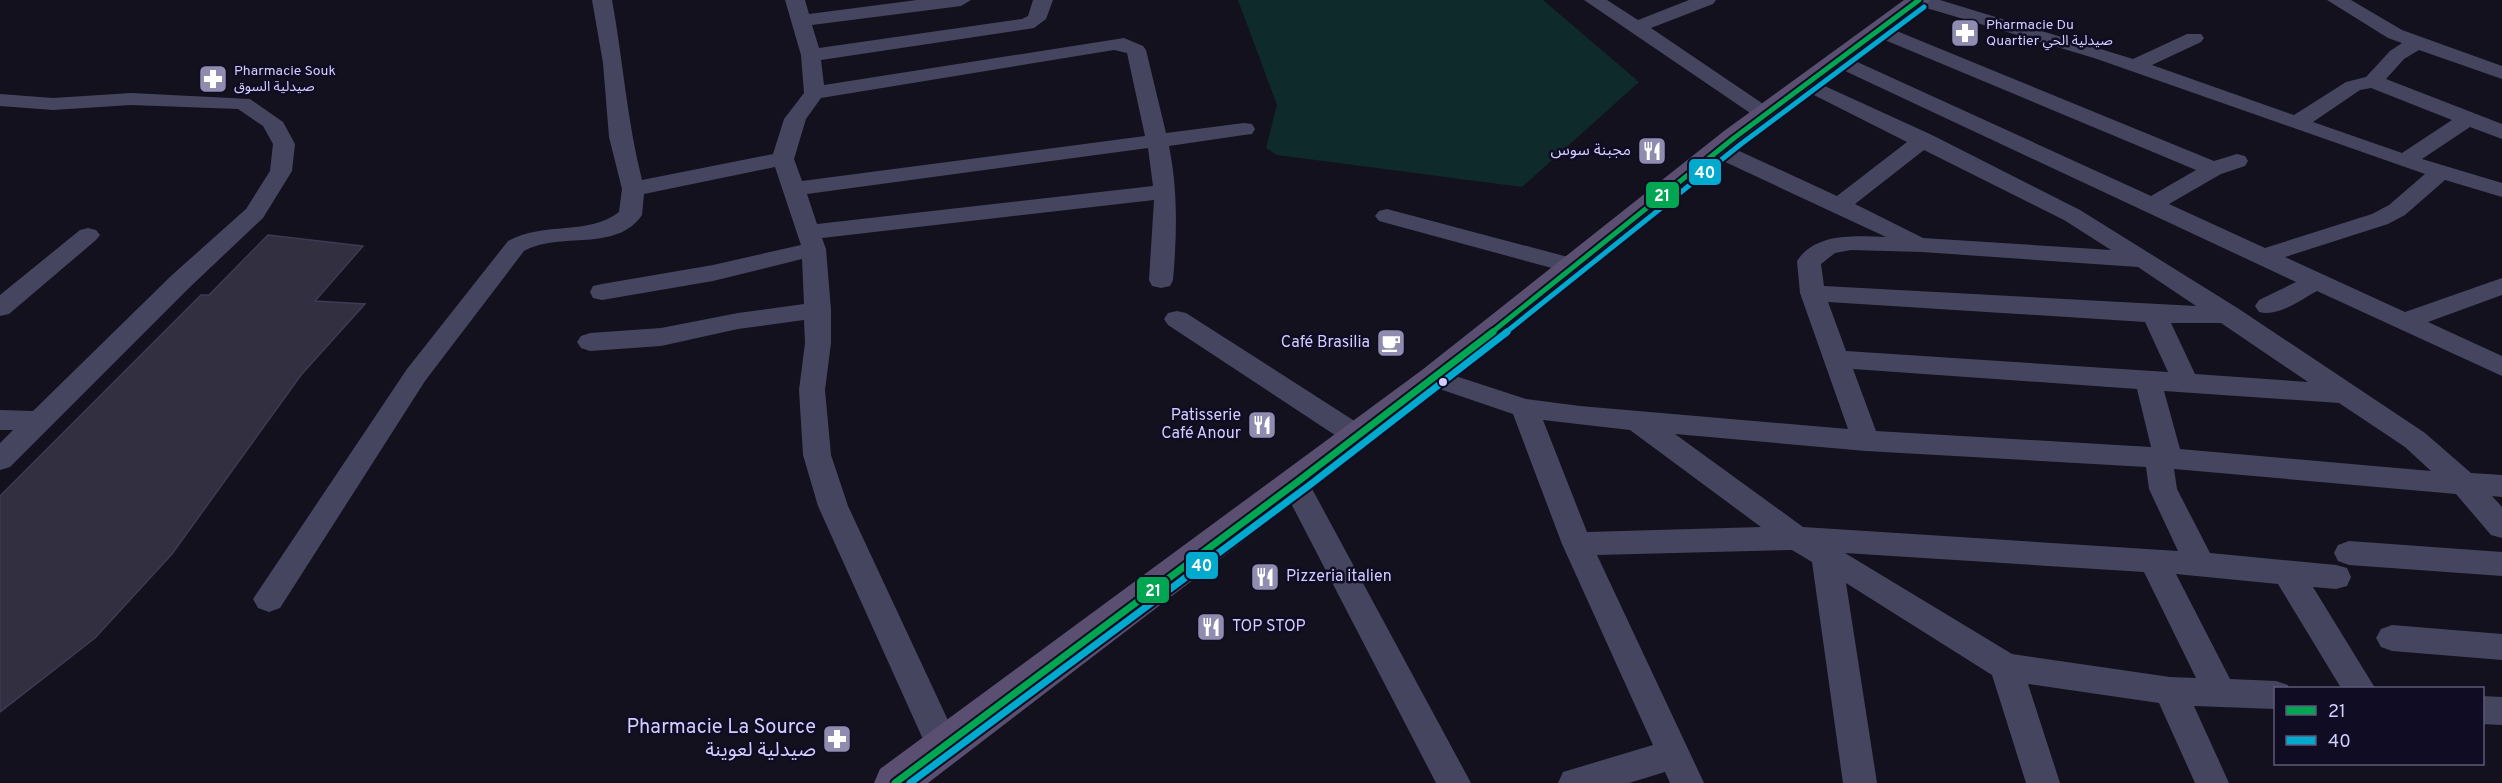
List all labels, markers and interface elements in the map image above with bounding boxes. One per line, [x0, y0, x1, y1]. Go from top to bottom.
pharmacy icon: Pharmacie Du Quartier صيدلية الحي [1949, 17, 1981, 49]
place label: Pharmacie Du Quartier صيدلية الحي [1986, 17, 2113, 51]
pharmacy icon: Pharmacie Souk صيدلية السوق [197, 63, 229, 95]
place label: Pharmacie Souk صيدلية السوق [234, 63, 336, 96]
restaurant icon: مجبنة سوس [1636, 135, 1668, 167]
place label: مجبنة سوس [1550, 141, 1631, 161]
line badge: 40 [1688, 158, 1722, 186]
text: 40 [1695, 164, 1715, 184]
line badge: 21 [1645, 181, 1680, 209]
text: 21 [1654, 187, 1670, 207]
cafe icon: Café Brasilia [1375, 327, 1407, 359]
place label: Café Brasilia [1281, 333, 1370, 353]
unlabelled marker [1437, 376, 1449, 388]
place label: Patisserie Café Anour [1161, 406, 1241, 444]
restaurant icon: Patisserie Café Anour [1246, 409, 1278, 441]
line badge: 40 [1185, 551, 1219, 580]
text: 40 [1192, 557, 1212, 577]
restaurant icon: Pizzeria italien [1249, 561, 1281, 593]
place label: Pizzeria italien [1286, 567, 1392, 587]
line badge: 21 [1136, 576, 1170, 604]
text: 21 [1145, 582, 1161, 602]
restaurant icon: TOP STOP [1195, 611, 1227, 643]
place label: TOP STOP [1232, 617, 1306, 637]
legend [2274, 687, 2484, 765]
text: 21 [2328, 701, 2346, 724]
place label: Pharmacie La Source صيدلية لعوينة [626, 715, 816, 764]
pharmacy icon: Pharmacie La Source صيدلية لعوينة [821, 723, 853, 755]
text: 40 [2328, 731, 2351, 754]

